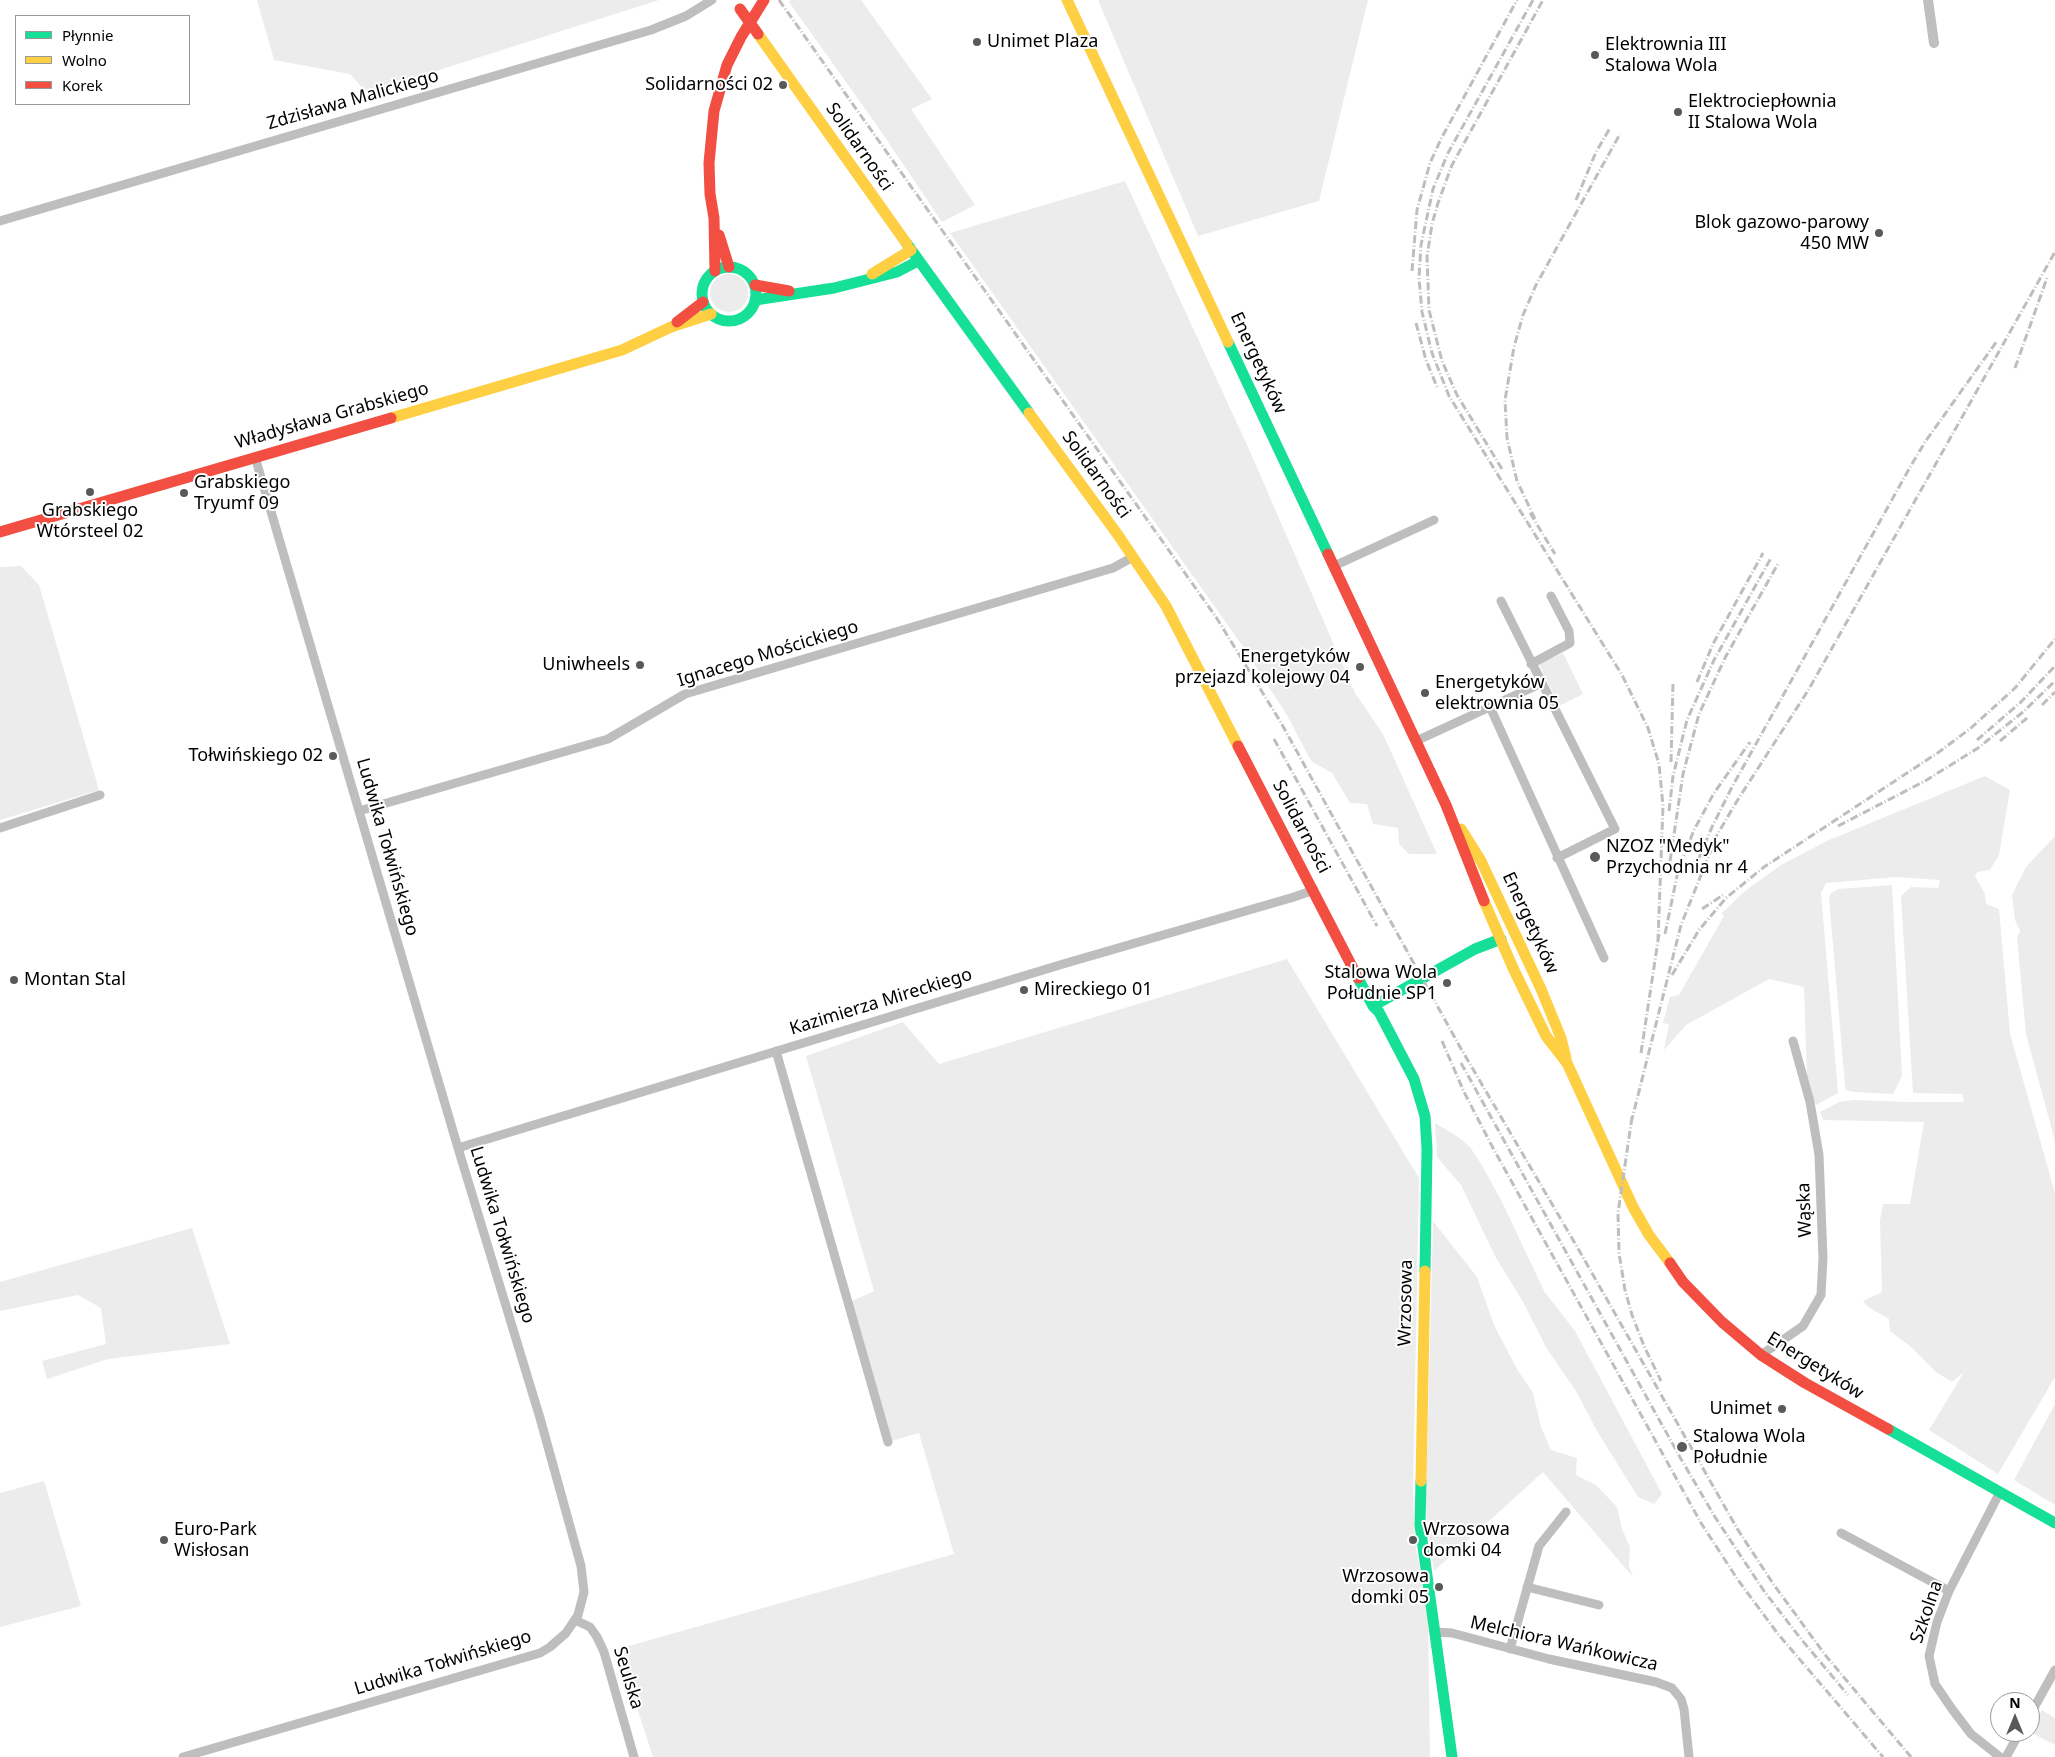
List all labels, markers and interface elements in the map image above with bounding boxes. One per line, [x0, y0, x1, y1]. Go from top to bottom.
legend [15, 15, 190, 105]
text: Płynnie [62, 25, 113, 45]
place label: Unimet Plaza [987, 31, 1098, 53]
place label: Elektrownia III Stalowa Wola [1605, 34, 1727, 76]
marker: Unimet Plaza [971, 36, 983, 48]
marker: Elektrownia III Stalowa Wola [1589, 49, 1601, 61]
text: Wolno [62, 50, 107, 70]
street label: Zdzisława Malickiego [265, 65, 441, 135]
place label: Solidarności 02 [645, 74, 773, 96]
text: Korek [62, 75, 103, 95]
marker: Solidarności 02 [777, 79, 789, 91]
place label: Elektrociepłownia II Stalowa Wola [1688, 91, 1837, 134]
street label: Solidarności [821, 99, 897, 195]
marker: Elektrociepłownia II Stalowa Wola [1672, 106, 1684, 118]
place label: Blok gazowo-parowy 450 MW [1694, 212, 1869, 254]
marker: Blok gazowo-parowy 450 MW [1873, 227, 1885, 239]
street label: Energetyków [1225, 309, 1291, 417]
street label: Władysława Grabskiego [233, 378, 431, 454]
street label: Solidarności [1057, 427, 1135, 523]
place label: Grabskiego Tryumf 09 [194, 472, 290, 514]
marker: Grabskiego Wtórsteel 02 [84, 486, 96, 498]
marker: Grabskiego Tryumf 09 [178, 487, 190, 499]
place label: Grabskiego Wtórsteel 02 [37, 500, 143, 542]
street label: Ignacego Mościckiego [675, 616, 861, 692]
place label: Energetyków przejazd kolejowy 04 [1175, 646, 1350, 689]
place label: Uniwheels [542, 654, 630, 676]
marker: Uniwheels [634, 659, 646, 671]
marker: Energetyków przejazd kolejowy 04 [1354, 661, 1366, 673]
place label: Energetyków elektrownia 05 [1435, 672, 1559, 714]
marker: Energetyków elektrownia 05 [1419, 687, 1431, 699]
place label: Tołwińskiego 02 [189, 745, 323, 767]
marker: Tołwińskiego 02 [327, 750, 339, 762]
street label: Ludwika Tołwińskiego [351, 756, 423, 938]
street label: Solidarności [1267, 777, 1335, 877]
place label: NZOZ "Medyk" Przychodnia nr 4 [1606, 836, 1748, 879]
marker: NZOZ "Medyk" Przychodnia nr 4 [1588, 850, 1602, 864]
street label: Energetyków [1497, 869, 1563, 977]
place label: Stalowa Wola Południe SP1 [1324, 962, 1437, 1004]
street label: Kazimierza Mireckiego [787, 964, 975, 1040]
place label: Montan Stal [24, 969, 126, 991]
marker: Montan Stal [8, 974, 20, 986]
marker: Stalowa Wola Południe SP1 [1441, 977, 1453, 989]
place label: Mireckiego 01 [1034, 979, 1152, 1001]
marker: Mireckiego 01 [1018, 984, 1030, 996]
street label: Ludwika Tołwińskiego [465, 1144, 539, 1326]
street label: Wąska [1793, 1182, 1817, 1238]
street label: Wrzosowa [1394, 1259, 1418, 1347]
street label: Energetyków [1763, 1328, 1867, 1404]
place label: Unimet [1710, 1398, 1772, 1420]
marker: Unimet [1776, 1403, 1788, 1415]
place label: Stalowa Wola Południe [1693, 1426, 1806, 1468]
marker: Stalowa Wola Południe [1675, 1440, 1689, 1454]
place label: Euro-Park Wisłosan [174, 1519, 257, 1562]
place label: Wrzosowa domki 04 [1423, 1519, 1510, 1562]
marker: Euro-Park Wisłosan [158, 1534, 170, 1546]
marker: Wrzosowa domki 04 [1407, 1534, 1419, 1546]
place label: Wrzosowa domki 05 [1342, 1566, 1429, 1608]
street label: Szkolna [1906, 1578, 1948, 1646]
marker: Wrzosowa domki 05 [1433, 1581, 1445, 1593]
street label: Melchiora Wańkowicza [1468, 1612, 1660, 1676]
street label: Ludwika Tołwińskiego [352, 1626, 534, 1700]
street label: Seulska [608, 1644, 648, 1712]
north arrow [1990, 1692, 2040, 1742]
text: N [2009, 1693, 2021, 1712]

